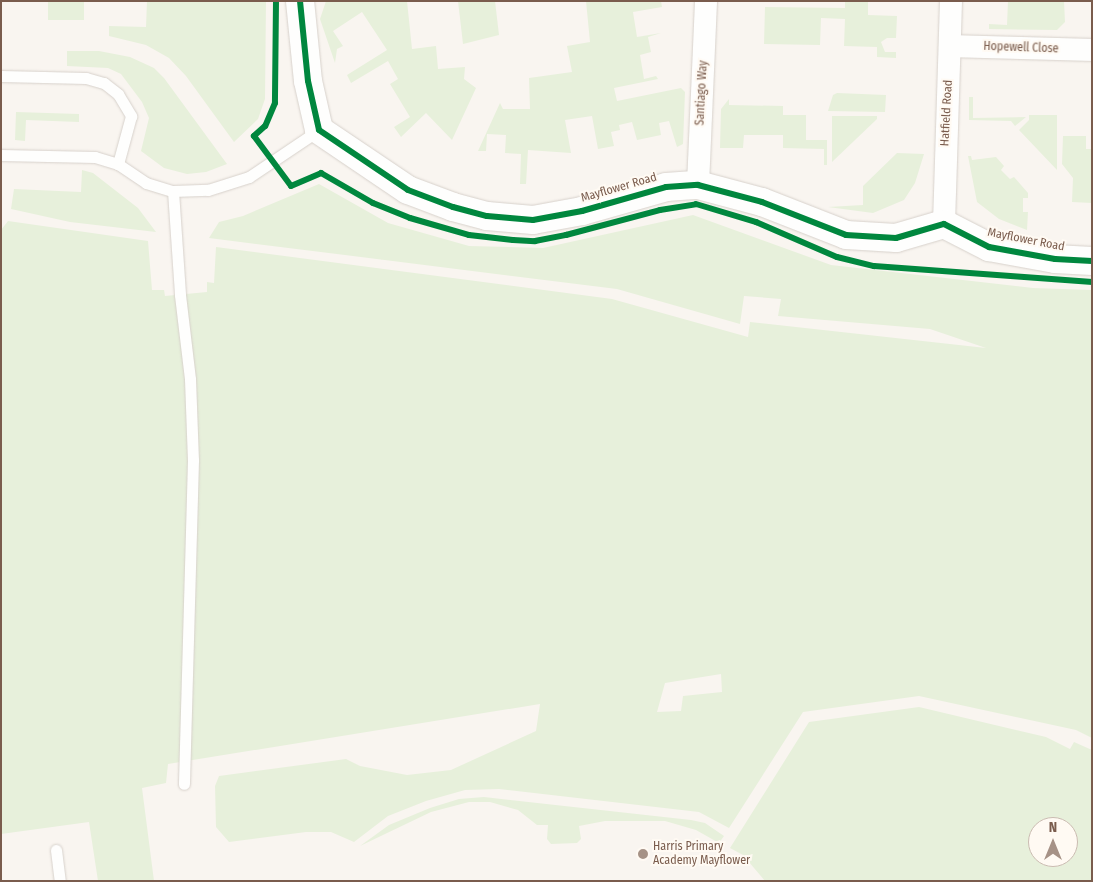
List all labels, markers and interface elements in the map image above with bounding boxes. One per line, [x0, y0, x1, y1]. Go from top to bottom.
street label: Hopewell Close [983, 39, 1059, 57]
street label: Santiago Way [693, 60, 711, 126]
street label: Hatfield Road [938, 79, 956, 147]
street label: Mayflower Road [579, 170, 659, 206]
street label: Mayflower Road [986, 225, 1066, 255]
north arrow [1028, 817, 1078, 867]
text: N [1049, 819, 1057, 836]
place label: Harris Primary Academy Mayflower [653, 840, 750, 868]
marker: Harris Primary Academy Mayflower [637, 848, 649, 860]

